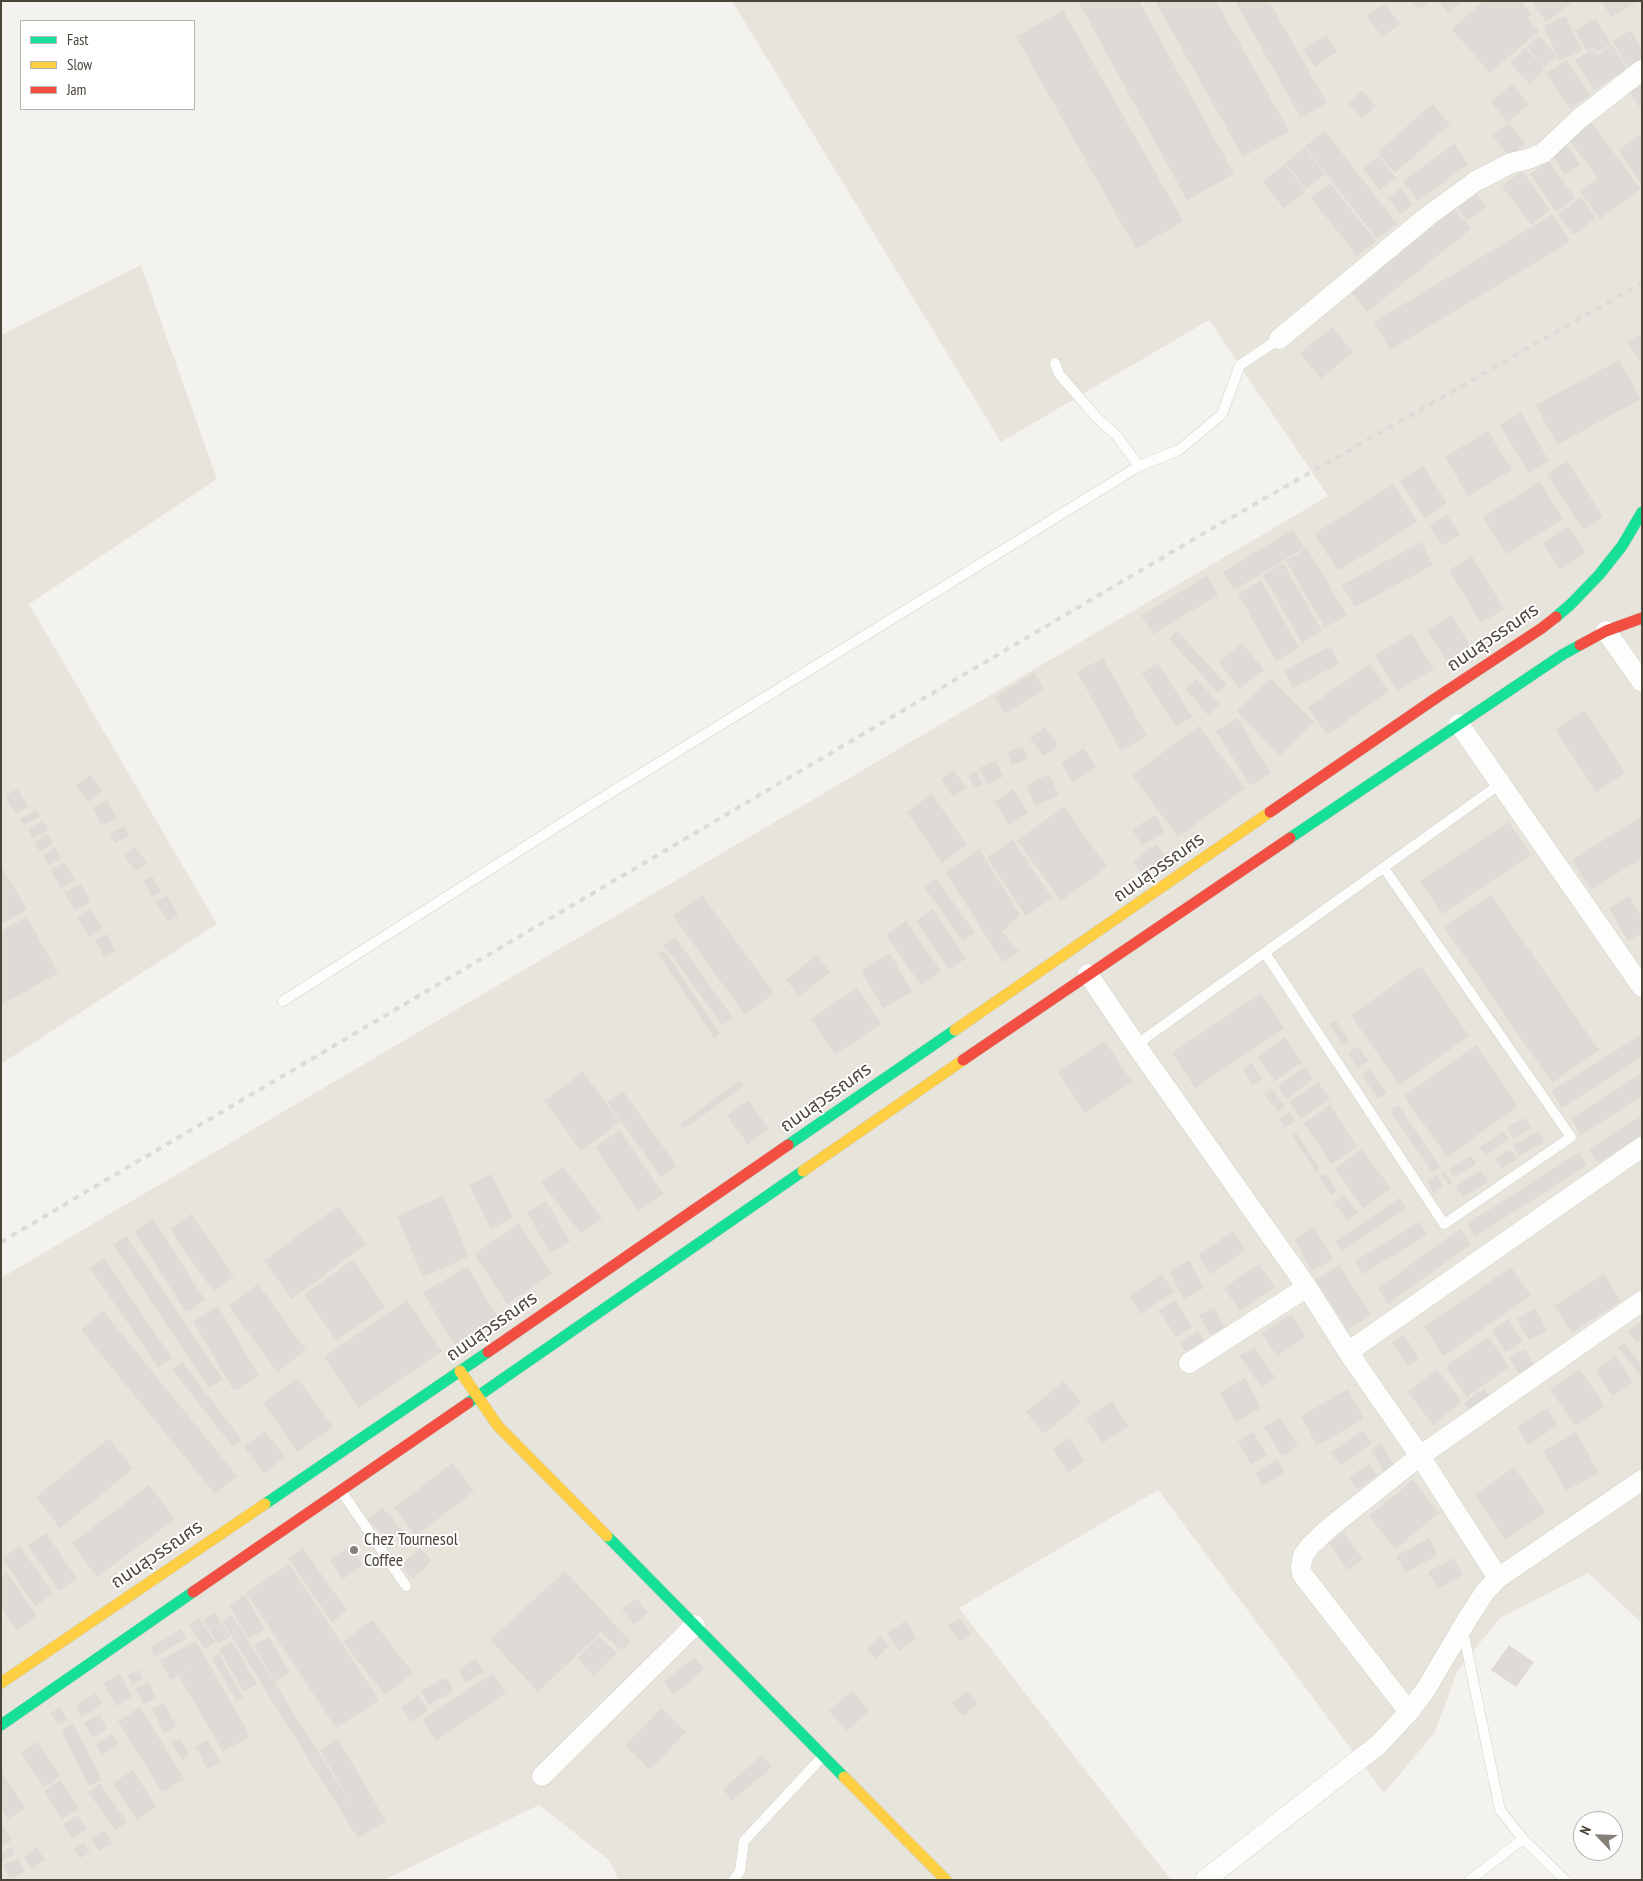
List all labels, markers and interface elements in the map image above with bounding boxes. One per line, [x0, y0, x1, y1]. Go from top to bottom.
legend [20, 20, 195, 110]
text: Fast [67, 30, 88, 49]
text: Slow [67, 55, 92, 74]
text: Jam [67, 80, 86, 99]
street label: ถนนสุวรรณศร [1443, 599, 1543, 677]
street label: ถนนสุวรรณศร [1109, 829, 1209, 907]
street label: ถนนสุวรรณศร [776, 1059, 876, 1137]
street label: ถนนสุวรรณศร [442, 1288, 542, 1366]
street label: ถนนสุวรรณศร [107, 1516, 207, 1594]
place label: Chez Tournesol Coffee [364, 1529, 458, 1572]
marker: Chez Tournesol Coffee [348, 1544, 360, 1556]
north arrow [1573, 1811, 1623, 1861]
text: N [1575, 1823, 1595, 1837]

